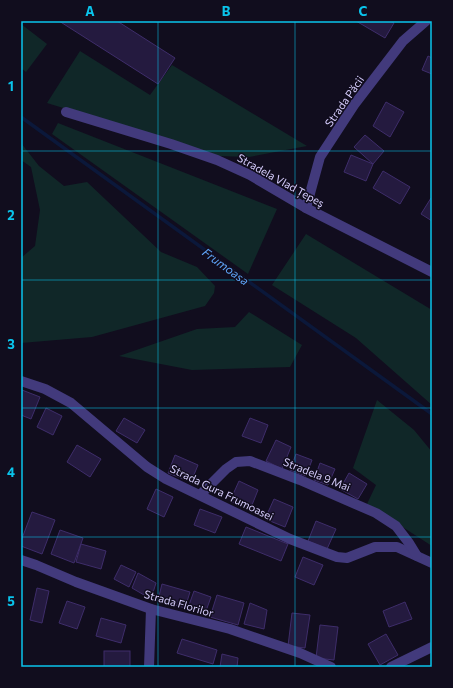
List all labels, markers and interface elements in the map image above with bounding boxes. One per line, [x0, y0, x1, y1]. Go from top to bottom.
text: A [85, 3, 95, 19]
text: B [222, 3, 231, 19]
text: C [359, 3, 368, 19]
street label: Strada Păcii [322, 73, 366, 129]
text: 1 [8, 78, 14, 94]
street label: Stradela Vlad Țepeş [234, 151, 327, 211]
text: 2 [7, 207, 15, 223]
water label: Frumoasa [200, 245, 252, 287]
text: 3 [7, 336, 15, 352]
street label: Stradela 9 Mai [281, 455, 353, 493]
street label: Strada Gura Frumoasei [168, 461, 276, 523]
text: 4 [7, 464, 15, 480]
street label: Strada Florilor [143, 587, 216, 619]
text: 5 [7, 593, 15, 609]

